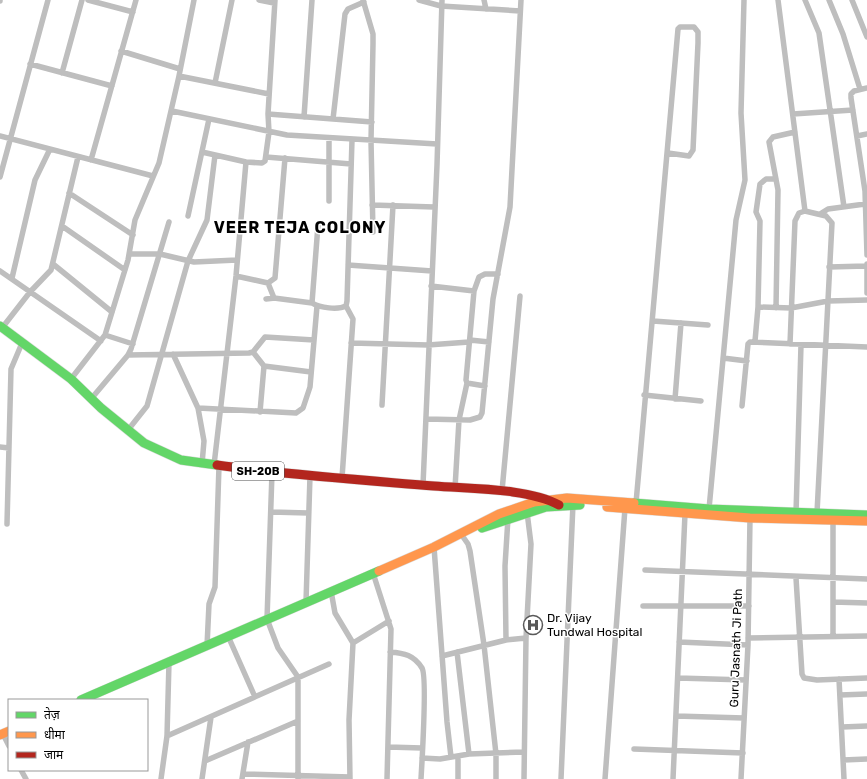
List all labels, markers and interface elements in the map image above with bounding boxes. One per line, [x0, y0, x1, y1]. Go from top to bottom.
district label: VEER TEJA COLONY [214, 218, 386, 237]
road number: SH-20B [232, 462, 284, 480]
street label: Guru Jasnath Ji Path [727, 588, 745, 708]
place label: Dr. Vijay Tundwal Hospital [547, 611, 642, 639]
hospital icon: Dr. Vijay Tundwal Hospital [522, 614, 544, 636]
legend [8, 699, 148, 771]
text: तेज़ [44, 707, 61, 722]
text: धीमा [44, 727, 66, 742]
text: जाम [44, 748, 64, 762]

